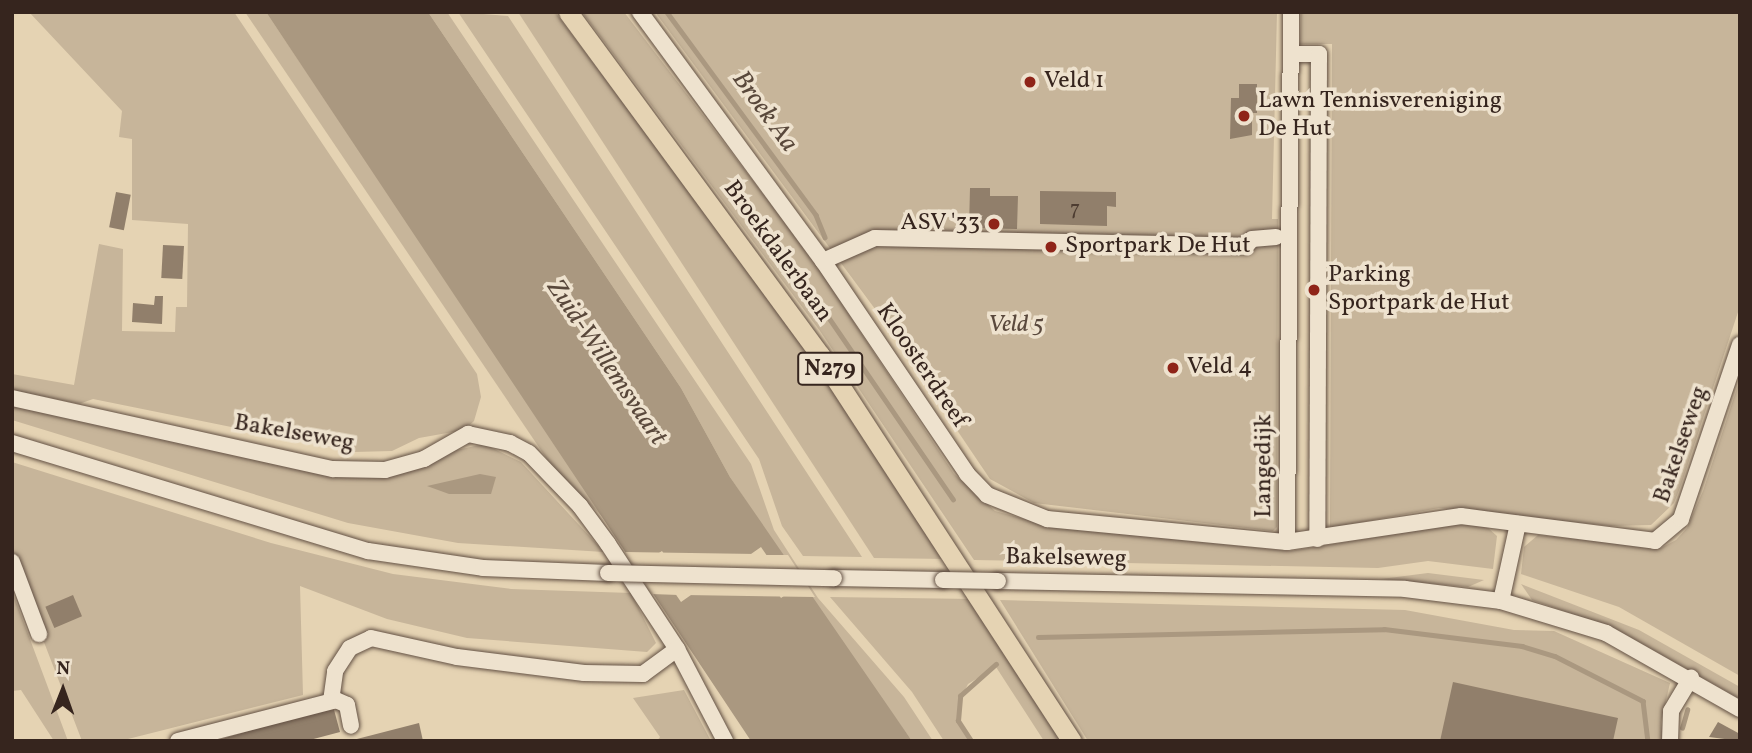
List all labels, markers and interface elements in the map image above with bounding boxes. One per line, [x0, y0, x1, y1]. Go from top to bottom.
water label: Broek Aa [724, 65, 804, 159]
place label: Veld 1 [1044, 68, 1104, 96]
marker: Veld 1 [1022, 74, 1038, 90]
place label: Lawn Tennisvereniging De Hut [1258, 88, 1503, 144]
marker: Lawn Tennisvereniging De Hut [1236, 108, 1252, 124]
street label: Broekdalerbaan [716, 176, 838, 328]
house number: 7 [1070, 197, 1080, 223]
place label: ASV '33 [900, 210, 980, 238]
marker: ASV '33 [986, 216, 1002, 232]
place label: Sportpark De Hut [1065, 233, 1251, 261]
marker: Sportpark De Hut [1043, 239, 1059, 255]
place label: Parking Sportpark de Hut [1328, 262, 1510, 318]
water label: Zuid-Willemsvaart [539, 274, 673, 452]
marker: Parking Sportpark de Hut [1306, 282, 1322, 298]
street label: Kloosterdreef [869, 298, 973, 434]
park label: Veld 5 [988, 312, 1044, 340]
road number: N279 [797, 350, 863, 388]
place label: Veld 4 [1187, 354, 1252, 382]
marker: Veld 4 [1165, 360, 1181, 376]
street label: Bakelseweg [1649, 383, 1715, 507]
street label: Bakelseweg [232, 409, 356, 459]
street label: Langedijk [1251, 414, 1279, 518]
street label: Bakelseweg [1005, 544, 1127, 574]
north arrow [28, 655, 98, 725]
text: N [56, 656, 70, 682]

